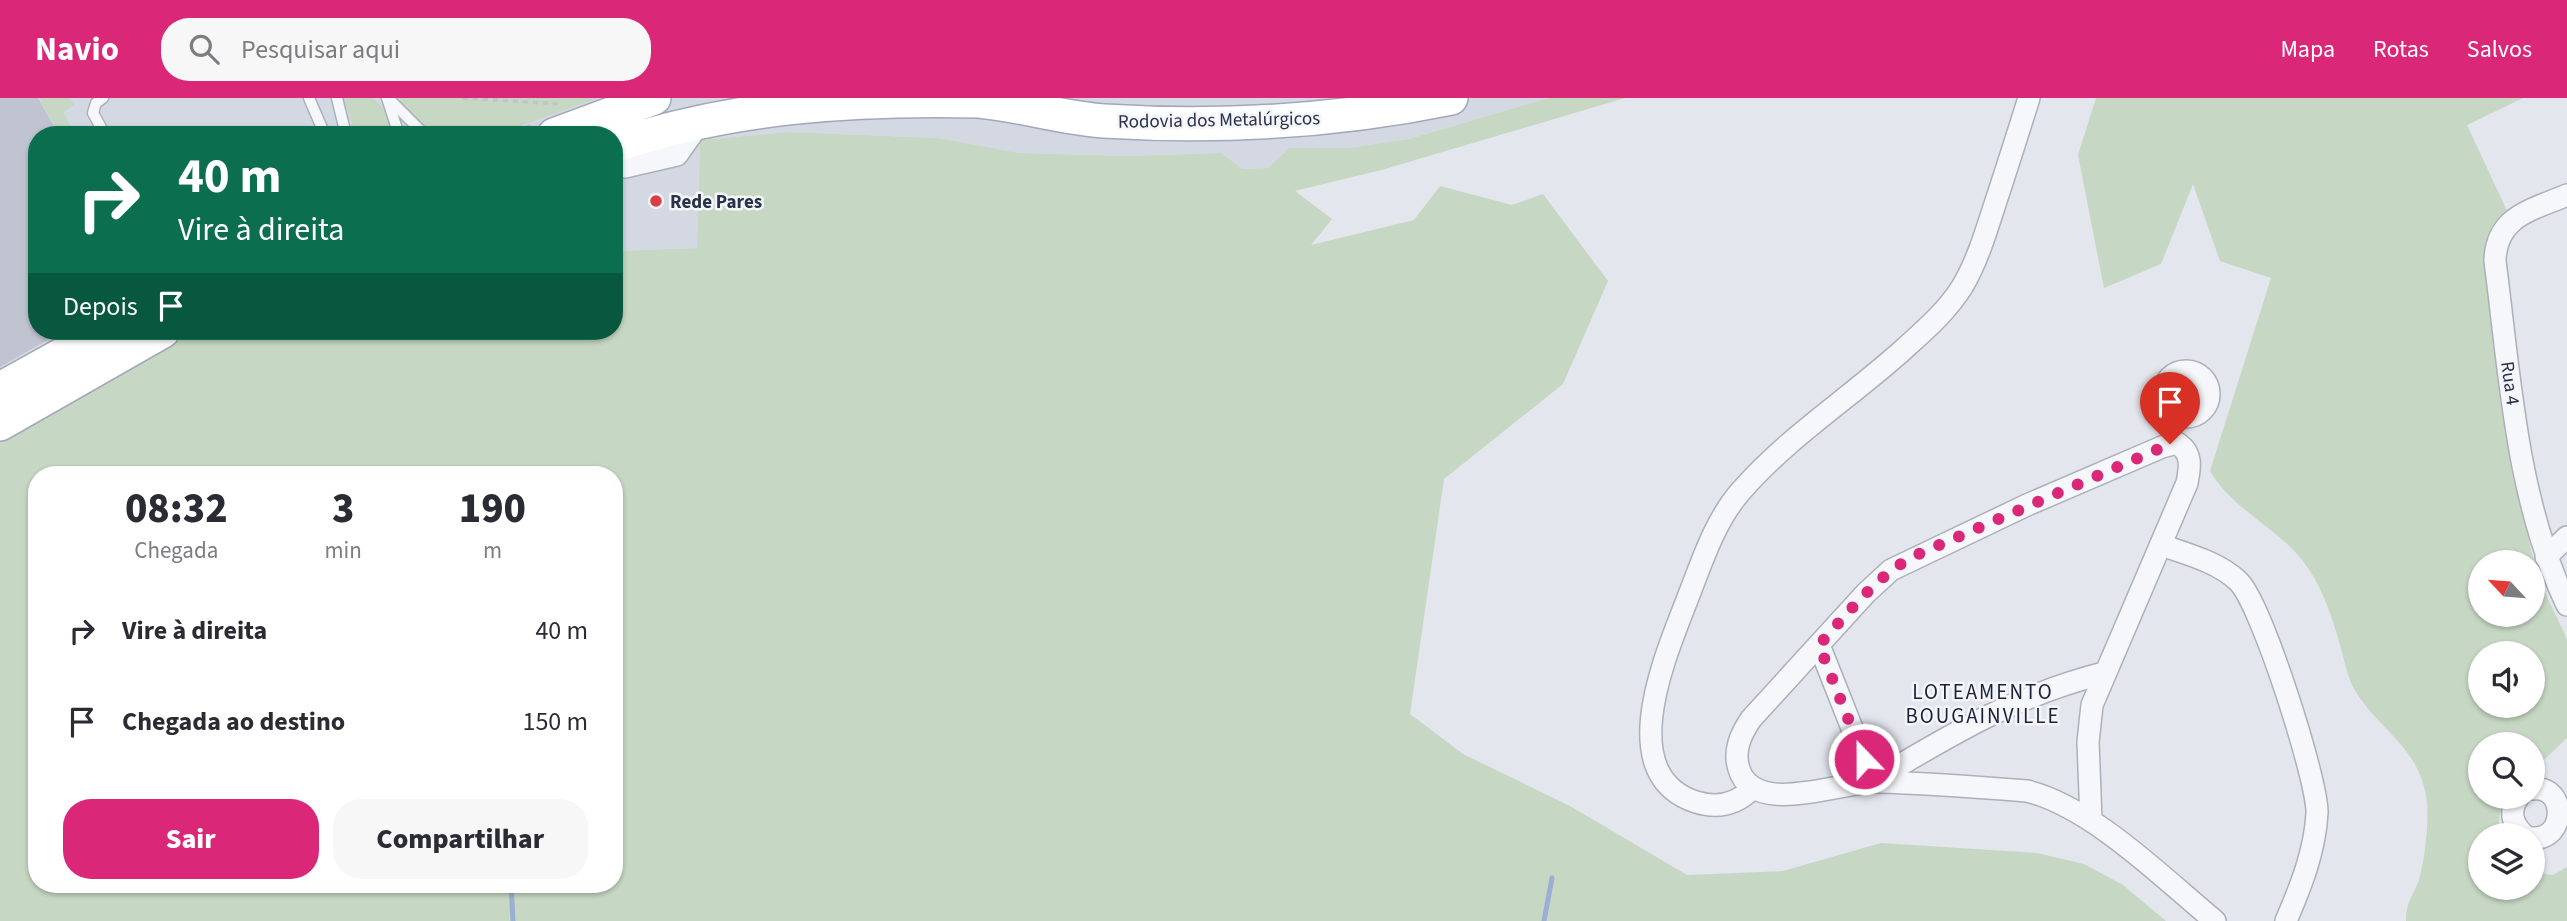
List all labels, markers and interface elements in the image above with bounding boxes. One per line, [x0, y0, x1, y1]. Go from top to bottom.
search box [161, 18, 651, 81]
text: Navio [35, 26, 119, 73]
icon: search [185, 30, 223, 68]
text: Pesquisar aqui [241, 31, 400, 68]
text: Mapa [2280, 32, 2335, 67]
text: Rotas [2373, 32, 2429, 67]
text: Salvos [2467, 32, 2532, 67]
street label: Rodovia dos Metalúrgicos [1118, 105, 1320, 136]
text: 40 m [178, 142, 282, 212]
icon: right [63, 154, 154, 245]
place label: Rede Pares [670, 189, 762, 216]
marker: Rede Pares [648, 193, 664, 209]
text: Vire à direita [178, 207, 344, 253]
icon: arrive [152, 287, 190, 325]
text: Depois [63, 288, 138, 325]
street label: Rua 4 [2493, 360, 2526, 407]
pin [2140, 372, 2200, 444]
icon: arrive [2151, 383, 2189, 421]
text: 08:32 [125, 479, 228, 539]
text: 3 [332, 479, 354, 539]
text: 190 [459, 479, 526, 539]
text: Chegada [134, 534, 218, 567]
text: min [325, 534, 362, 567]
text: m [483, 534, 502, 567]
north arrow [2468, 550, 2544, 626]
map controls [2468, 550, 2545, 900]
icon: right [63, 612, 101, 650]
text: Vire à direita [122, 612, 267, 649]
text: 40 m [535, 612, 588, 649]
button: sound [2468, 641, 2545, 718]
district label: LOTEAMENTO BOUGAINVILLE [1905, 677, 2061, 731]
icon: arrive [63, 703, 101, 741]
text: Chegada ao destino [122, 703, 345, 740]
text: 150 m [522, 703, 588, 740]
position arrow [1827, 722, 1901, 796]
button: search [2468, 732, 2545, 809]
button: Sair [63, 799, 319, 879]
button: Compartilhar [333, 799, 588, 879]
button: layers [2468, 823, 2545, 900]

